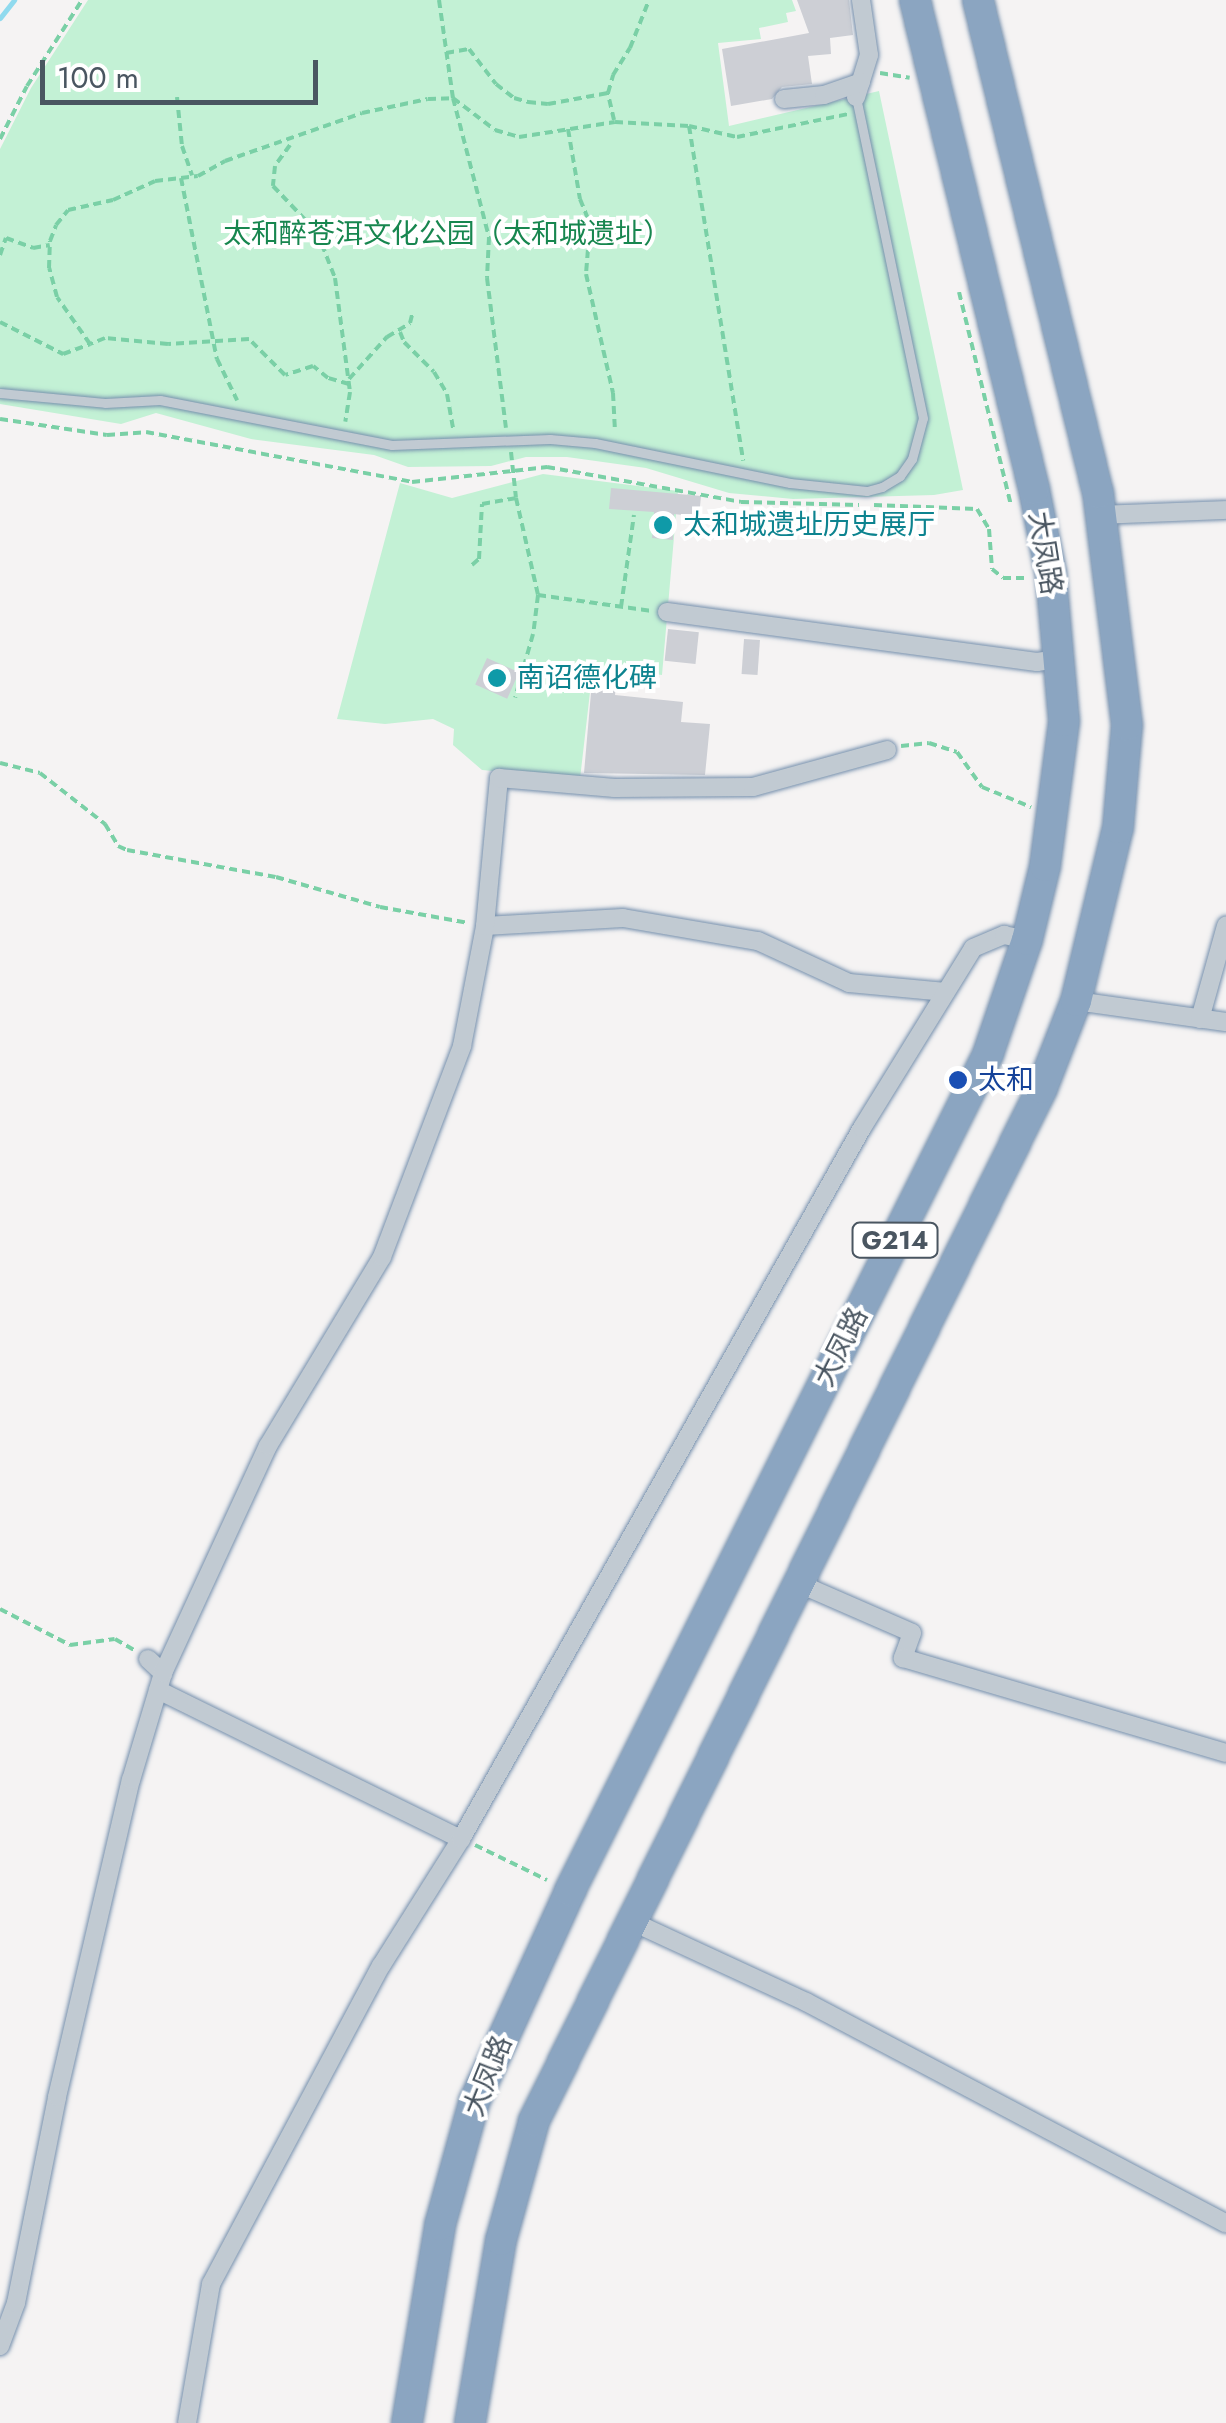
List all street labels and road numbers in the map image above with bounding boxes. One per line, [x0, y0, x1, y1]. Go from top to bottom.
street label: 大凤路 [1022, 509, 1068, 597]
road number: G214 [850, 1220, 940, 1260]
street label: 大凤路 [807, 1302, 875, 1392]
street label: 大凤路 [457, 2031, 519, 2121]

